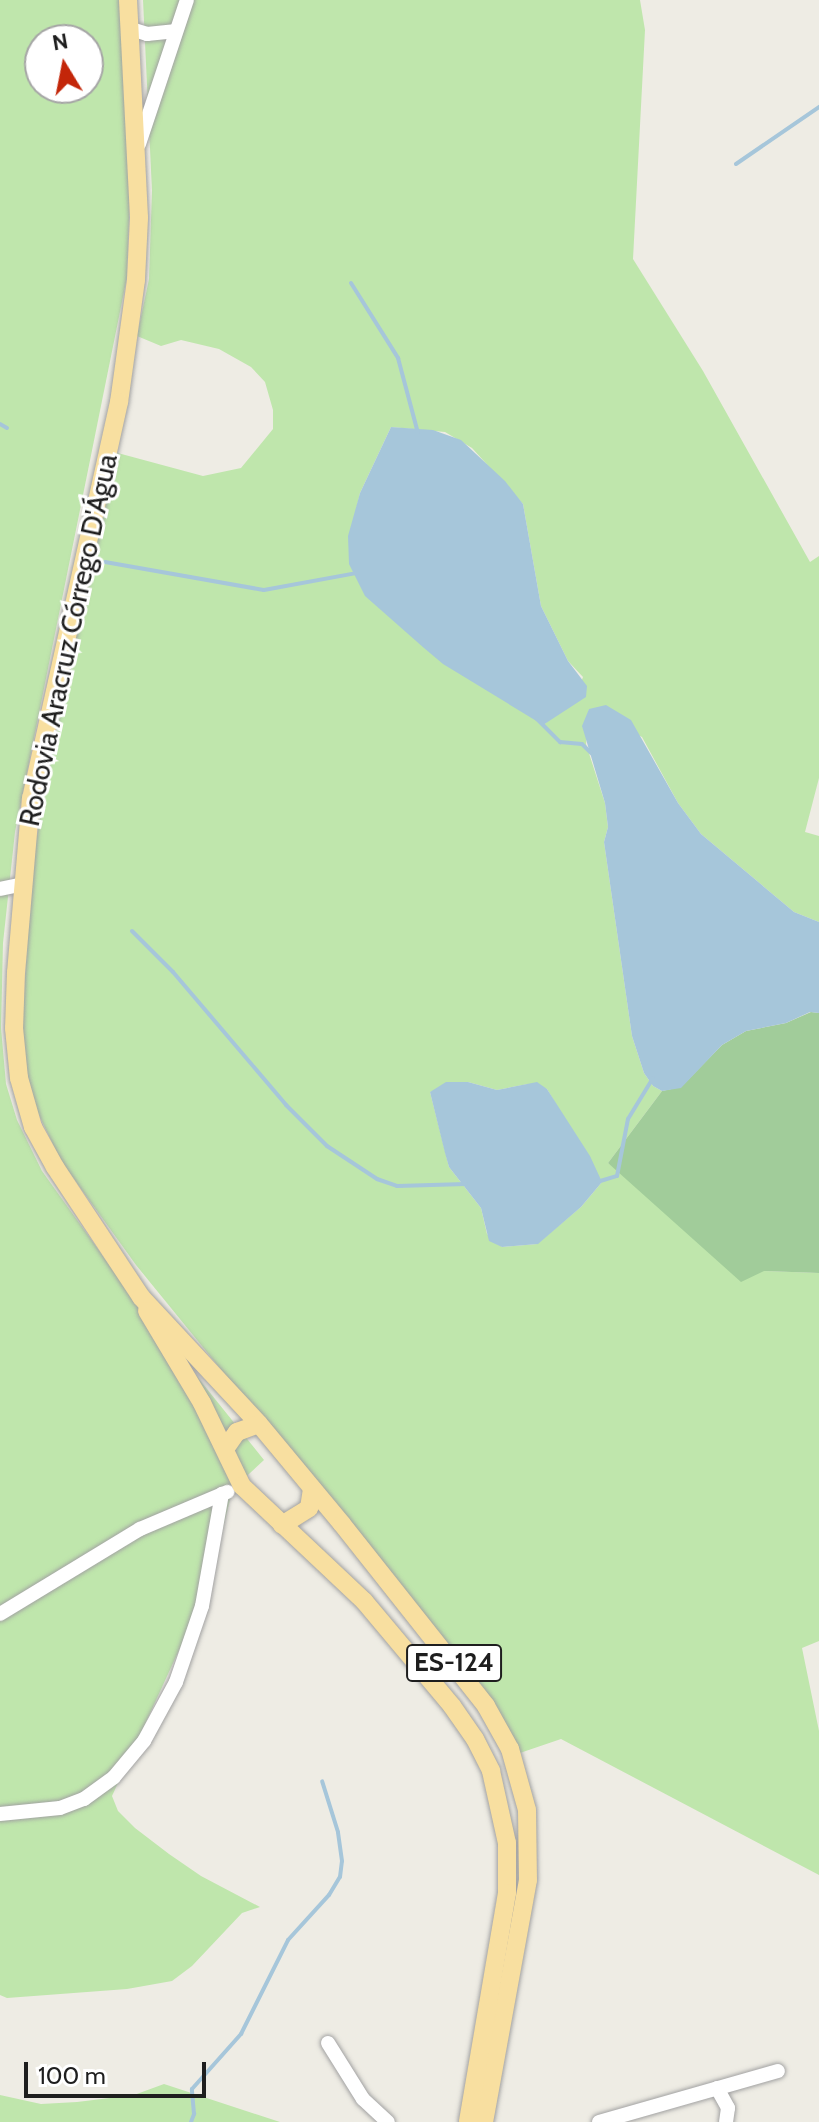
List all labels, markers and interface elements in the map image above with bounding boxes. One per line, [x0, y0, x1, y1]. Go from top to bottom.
north arrow [24, 24, 104, 104]
text: N [50, 27, 70, 56]
street label: Rodovia Aracruz Córrego D'Água [12, 451, 124, 829]
road number: ES-124 [406, 1641, 502, 1685]
scale bar [28, 2046, 210, 2096]
text: 100 m [38, 2061, 106, 2090]

